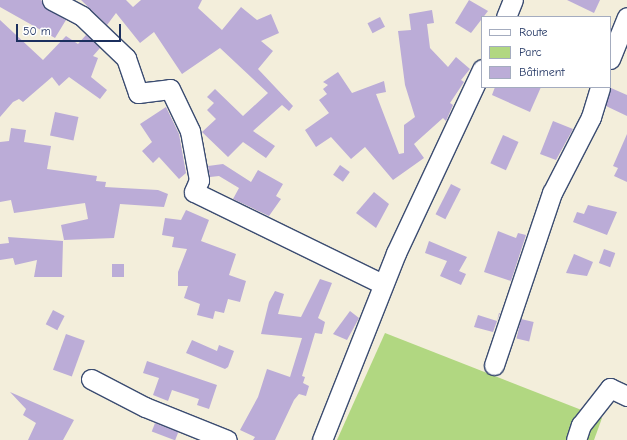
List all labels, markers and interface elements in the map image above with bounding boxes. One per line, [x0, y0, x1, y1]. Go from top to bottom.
scale bar [18, 16, 123, 42]
legend [481, 16, 611, 88]
text: 50 m [23, 24, 51, 38]
text: Route [519, 25, 548, 39]
text: Parc [519, 45, 542, 59]
text: Bâtiment [519, 65, 565, 79]

